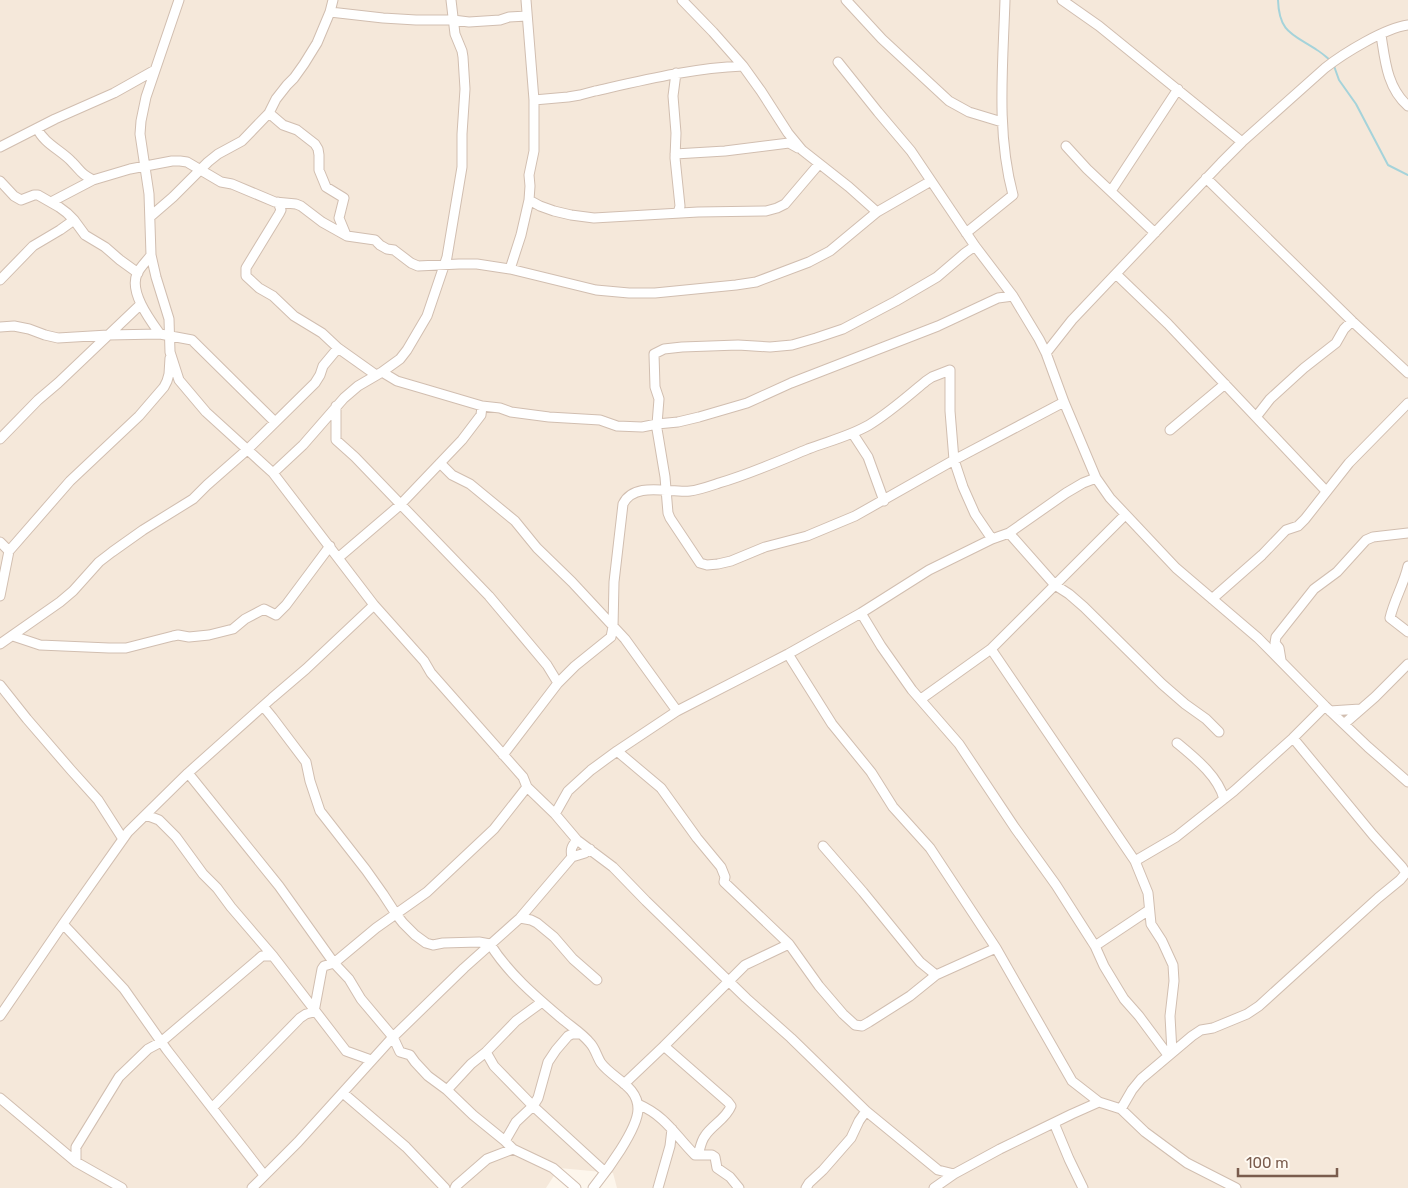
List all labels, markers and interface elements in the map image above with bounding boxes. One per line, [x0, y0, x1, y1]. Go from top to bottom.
scale bar [1238, 1146, 1337, 1178]
text: 100 m [1246, 1154, 1288, 1172]

